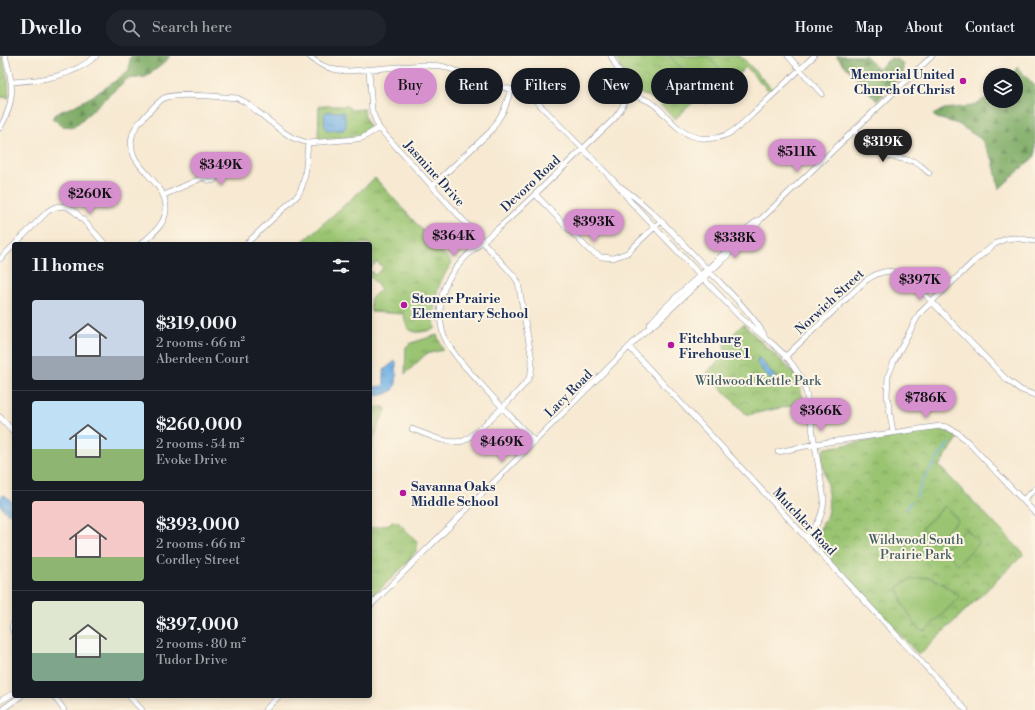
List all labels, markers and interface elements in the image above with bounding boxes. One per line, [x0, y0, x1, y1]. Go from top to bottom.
search box [106, 10, 386, 46]
text: Dwello [20, 16, 82, 40]
icon: search [120, 17, 142, 39]
text: Search here [152, 18, 232, 37]
text: Home [795, 19, 833, 37]
text: Map [855, 19, 883, 37]
text: About [905, 19, 943, 37]
text: Contact [965, 19, 1015, 37]
place label: Memorial United Church of Christ [850, 67, 955, 98]
chip: Buy [384, 68, 437, 104]
chip: Rent [445, 68, 503, 104]
chip: Filters [511, 68, 580, 104]
chip: New [588, 68, 643, 104]
chip: Apartment [651, 68, 748, 104]
map controls [983, 68, 1023, 108]
button: layers [983, 68, 1023, 108]
marker: Memorial United Church of Christ [958, 76, 968, 86]
pin: $319K [855, 129, 911, 163]
text: $319K [863, 134, 903, 150]
street label: Jasmine Drive [400, 137, 468, 210]
pin: $511K [769, 139, 825, 173]
text: $511K [777, 144, 817, 160]
pin: $349K [193, 152, 249, 186]
street label: Devoro Road [498, 152, 564, 215]
text: $349K [199, 157, 243, 173]
pin: $260K [62, 181, 118, 215]
text: $260K [68, 186, 112, 202]
pin: $393K [566, 209, 622, 243]
text: $393K [573, 214, 615, 230]
pin: $364K [426, 223, 482, 257]
pin: $338K [707, 225, 763, 259]
text: $364K [432, 228, 476, 244]
text: $338K [714, 230, 756, 246]
text: 11 homes [32, 255, 104, 277]
icon: filters [330, 255, 352, 277]
street label: Norwich Street [792, 265, 868, 338]
pin: $397K [892, 267, 948, 301]
text: $397K [899, 272, 941, 288]
place label: Stoner Prairie Elementary School [412, 291, 529, 322]
marker: Stoner Prairie Elementary School [399, 300, 409, 310]
text: $319,000 [156, 313, 237, 335]
icon: home [64, 316, 112, 364]
place label: Fitchburg Firehouse 1 [679, 331, 751, 362]
text: 2 rooms · 66 m² [156, 335, 245, 351]
marker: Fitchburg Firehouse 1 [666, 340, 676, 350]
text: Aberdeen Court [156, 351, 249, 367]
street label: Lacy Road [542, 366, 596, 421]
park label: Wildwood Kettle Park [694, 373, 822, 389]
pin: $786K [898, 385, 954, 419]
text: $786K [905, 390, 947, 406]
pin: $366K [793, 398, 849, 432]
text: $366K [800, 403, 842, 419]
text: $260,000 [156, 414, 242, 436]
icon: home [64, 417, 112, 465]
pin: $469K [474, 429, 530, 463]
text: $469K [480, 434, 524, 450]
text: 2 rooms · 54 m² [156, 436, 245, 452]
text: Evoke Drive [156, 452, 227, 468]
place label: Savanna Oaks Middle School [411, 479, 499, 510]
street label: Mutchler Road [769, 485, 840, 559]
marker: Savanna Oaks Middle School [398, 488, 408, 498]
text: $393,000 [156, 514, 240, 536]
icon: home [64, 517, 112, 565]
park label: Wildwood South Prairie Park [867, 532, 964, 563]
text: 2 rooms · 66 m² [156, 536, 245, 552]
text: Cordley Street [156, 552, 240, 568]
text: $397,000 [156, 614, 239, 636]
icon: home [64, 617, 112, 665]
text: 2 rooms · 80 m² [156, 636, 246, 652]
text: Tudor Drive [156, 652, 228, 668]

